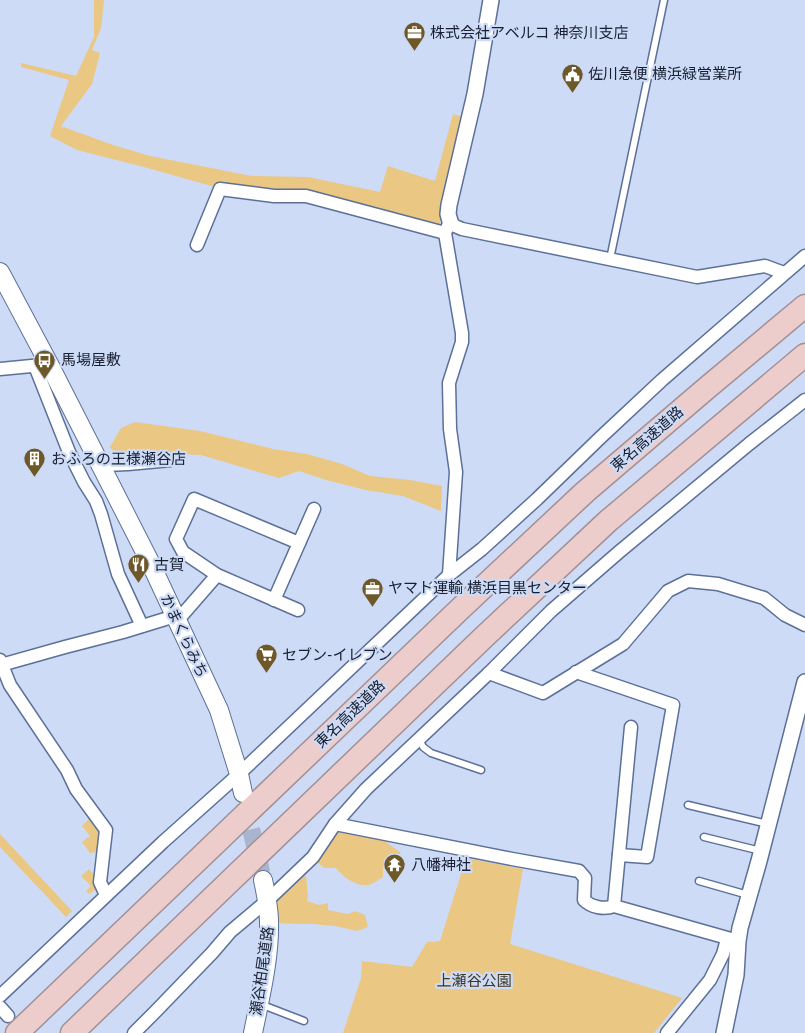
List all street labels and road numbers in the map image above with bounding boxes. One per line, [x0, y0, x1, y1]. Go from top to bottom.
street label: 東名高速道路 [606, 402, 687, 475]
street label: かまくらみち [157, 591, 212, 681]
street label: 東名高速道路 [311, 676, 389, 752]
street label: 瀬谷柏尾道路 [246, 925, 277, 1017]

